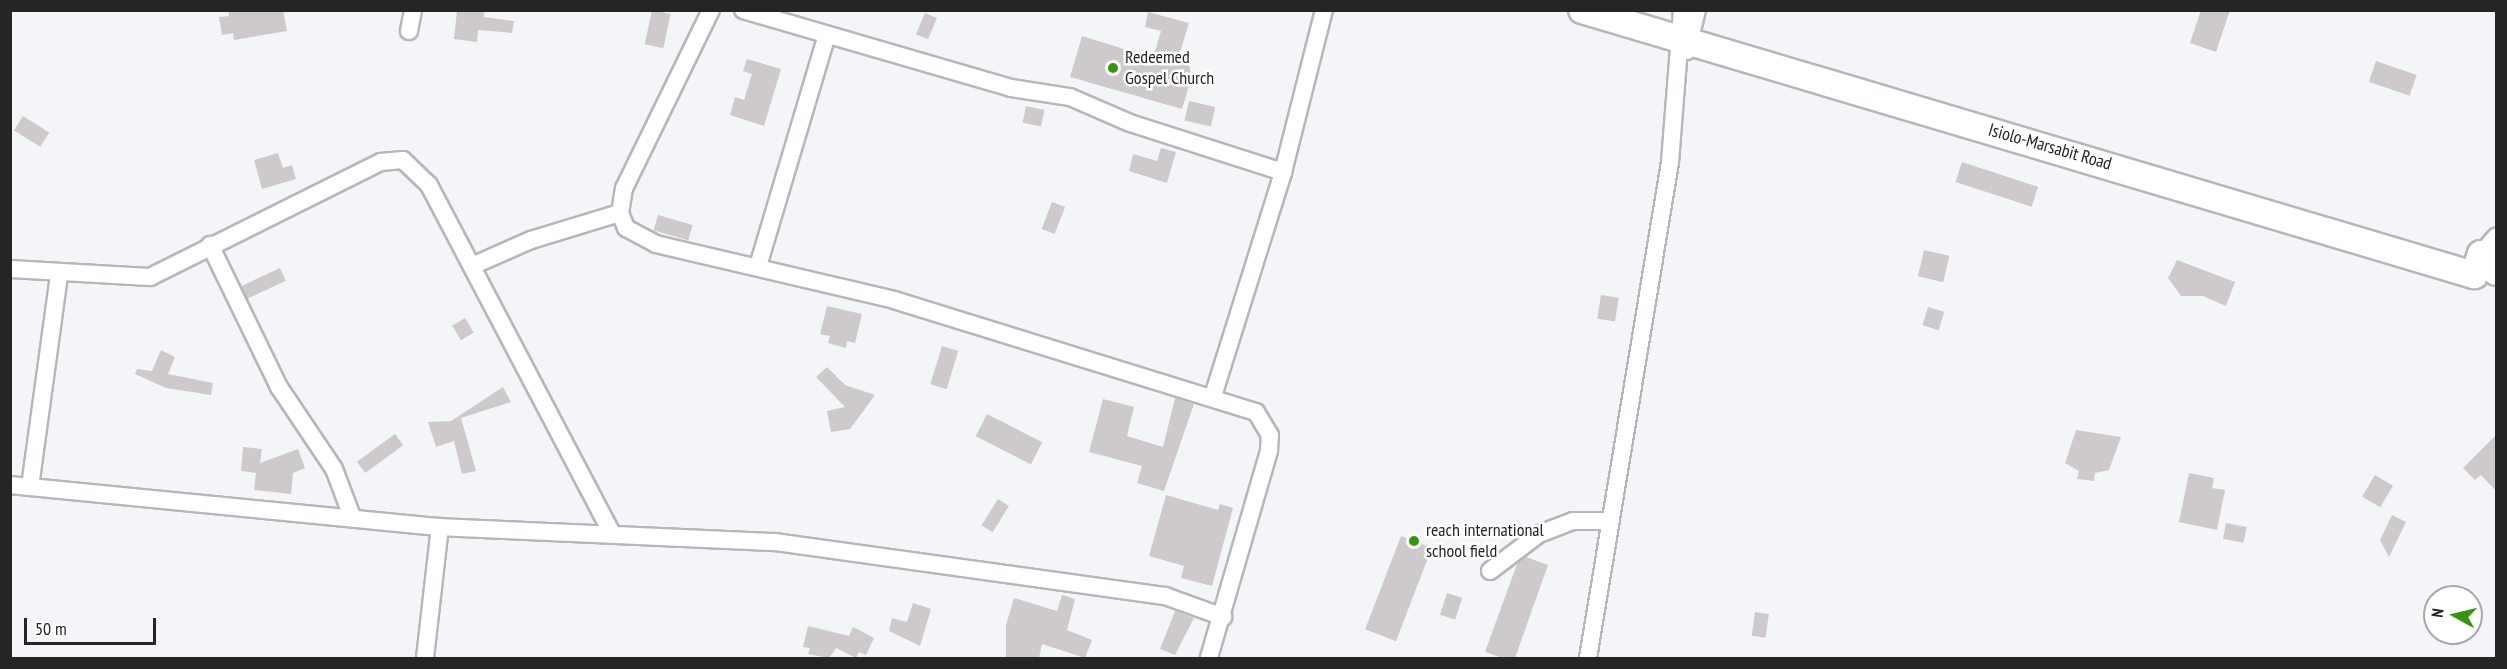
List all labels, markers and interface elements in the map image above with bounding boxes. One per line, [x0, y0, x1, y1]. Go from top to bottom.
place label: Redeemed Gospel Church [1125, 47, 1214, 90]
marker: Redeemed Gospel Church [1106, 61, 1120, 75]
street label: Isiolo-Marsabit Road [1986, 119, 2114, 175]
place label: reach international school field [1426, 520, 1544, 562]
marker: reach international school field [1407, 534, 1421, 548]
north arrow [2423, 585, 2483, 645]
scale bar [27, 606, 159, 644]
text: N [2427, 607, 2448, 618]
text: 50 m [35, 617, 67, 640]

